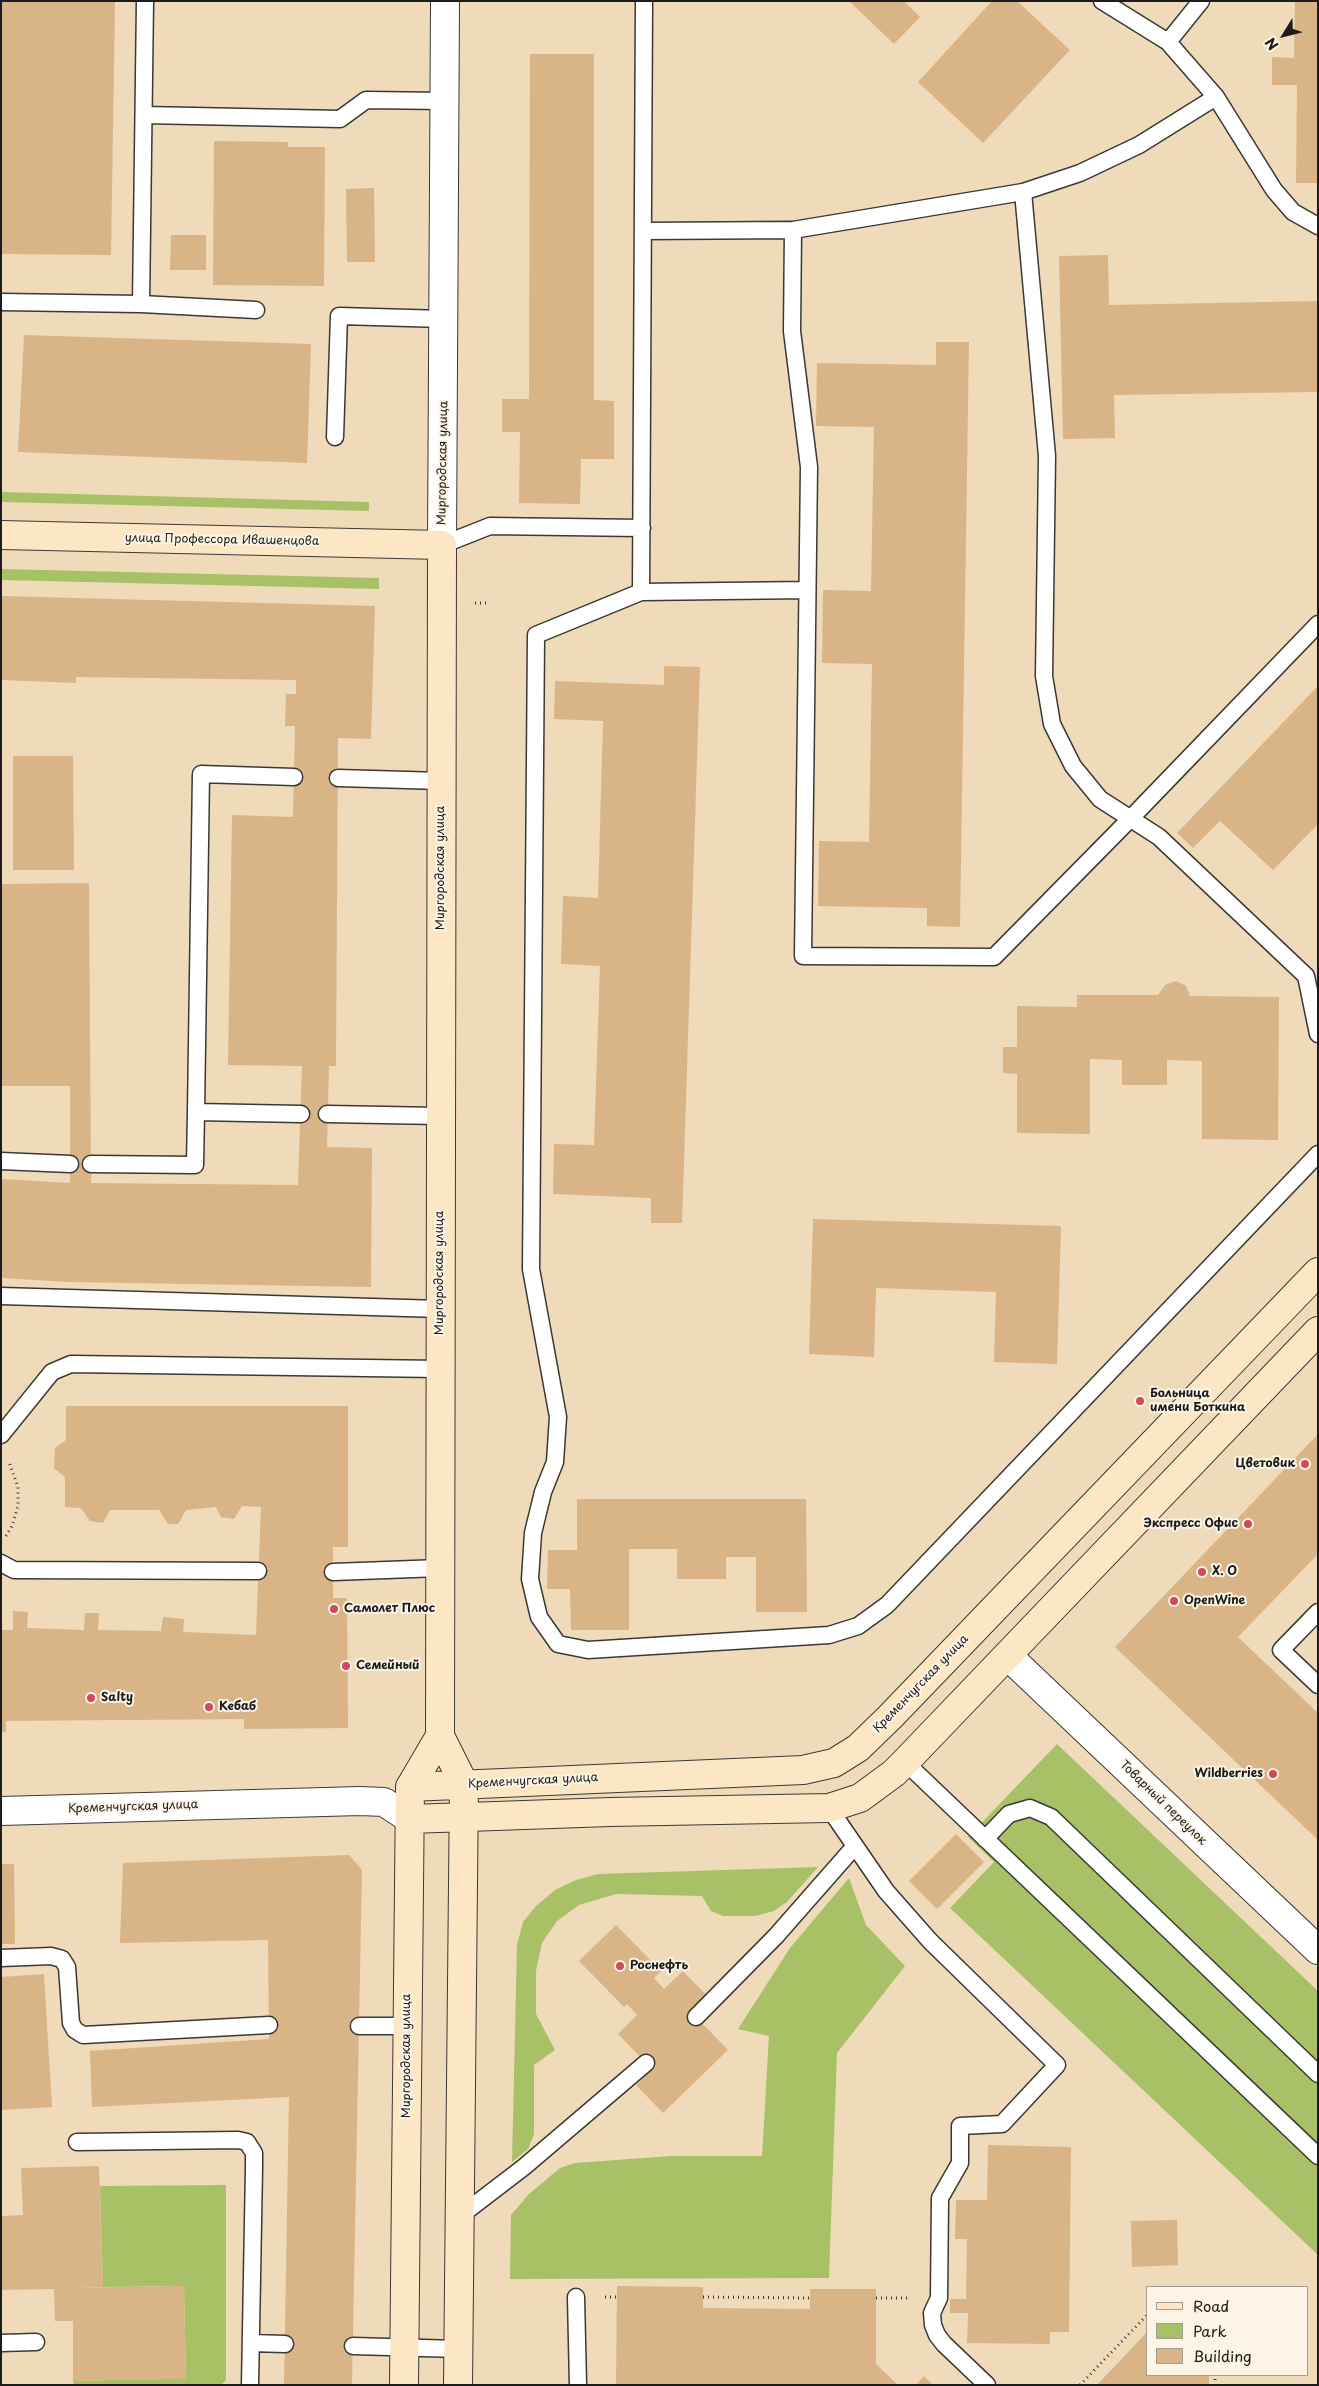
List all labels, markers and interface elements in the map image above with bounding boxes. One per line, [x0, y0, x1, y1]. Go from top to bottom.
north arrow [1259, 10, 1309, 60]
text: N [1260, 33, 1283, 55]
street label: Миргородская улица [435, 401, 451, 525]
street label: улица Профессора Ивашенцова [125, 531, 319, 549]
street label: Миргородская улица [434, 806, 448, 930]
street label: Миргородская улица [433, 1211, 447, 1335]
place label: Больница имени Боткина [1150, 1387, 1245, 1415]
marker: Больница имени Боткина [1134, 1395, 1146, 1407]
place label: Цветовик [1236, 1457, 1295, 1471]
marker: Цветовик [1299, 1458, 1311, 1470]
place label: Экспресс Офис [1144, 1517, 1238, 1531]
marker: Экспресс Офис [1242, 1518, 1254, 1530]
place label: X. O [1212, 1565, 1237, 1579]
marker: X. O [1196, 1566, 1208, 1578]
place label: OpenWine [1184, 1594, 1245, 1608]
marker: OpenWine [1168, 1595, 1180, 1607]
place label: Самолет Плюс [344, 1602, 435, 1616]
marker: Самолет Плюс [328, 1603, 340, 1615]
street label: Кременчугская улица [871, 1632, 971, 1736]
place label: Семейный [356, 1659, 420, 1673]
marker: Семейный [340, 1660, 352, 1672]
place label: Salty [101, 1691, 133, 1705]
marker: Salty [85, 1692, 97, 1704]
place label: Кебаб [219, 1700, 256, 1714]
marker: Кебаб [203, 1701, 215, 1713]
street label: Товарный переулок [1117, 1758, 1209, 1848]
place label: Wildberries [1194, 1767, 1263, 1781]
marker: Wildberries [1267, 1768, 1279, 1780]
street label: Кременчугская улица [467, 1770, 599, 1792]
street label: Кременчугская улица [68, 1798, 198, 1816]
place label: Роснефть [630, 1959, 688, 1973]
marker: Роснефть [614, 1960, 626, 1972]
street label: Миргородская улица [400, 1994, 414, 2118]
legend [1146, 2286, 1309, 2376]
text: Road [1193, 2294, 1229, 2317]
text: Park [1193, 2319, 1227, 2342]
text: Building [1193, 2344, 1252, 2367]

